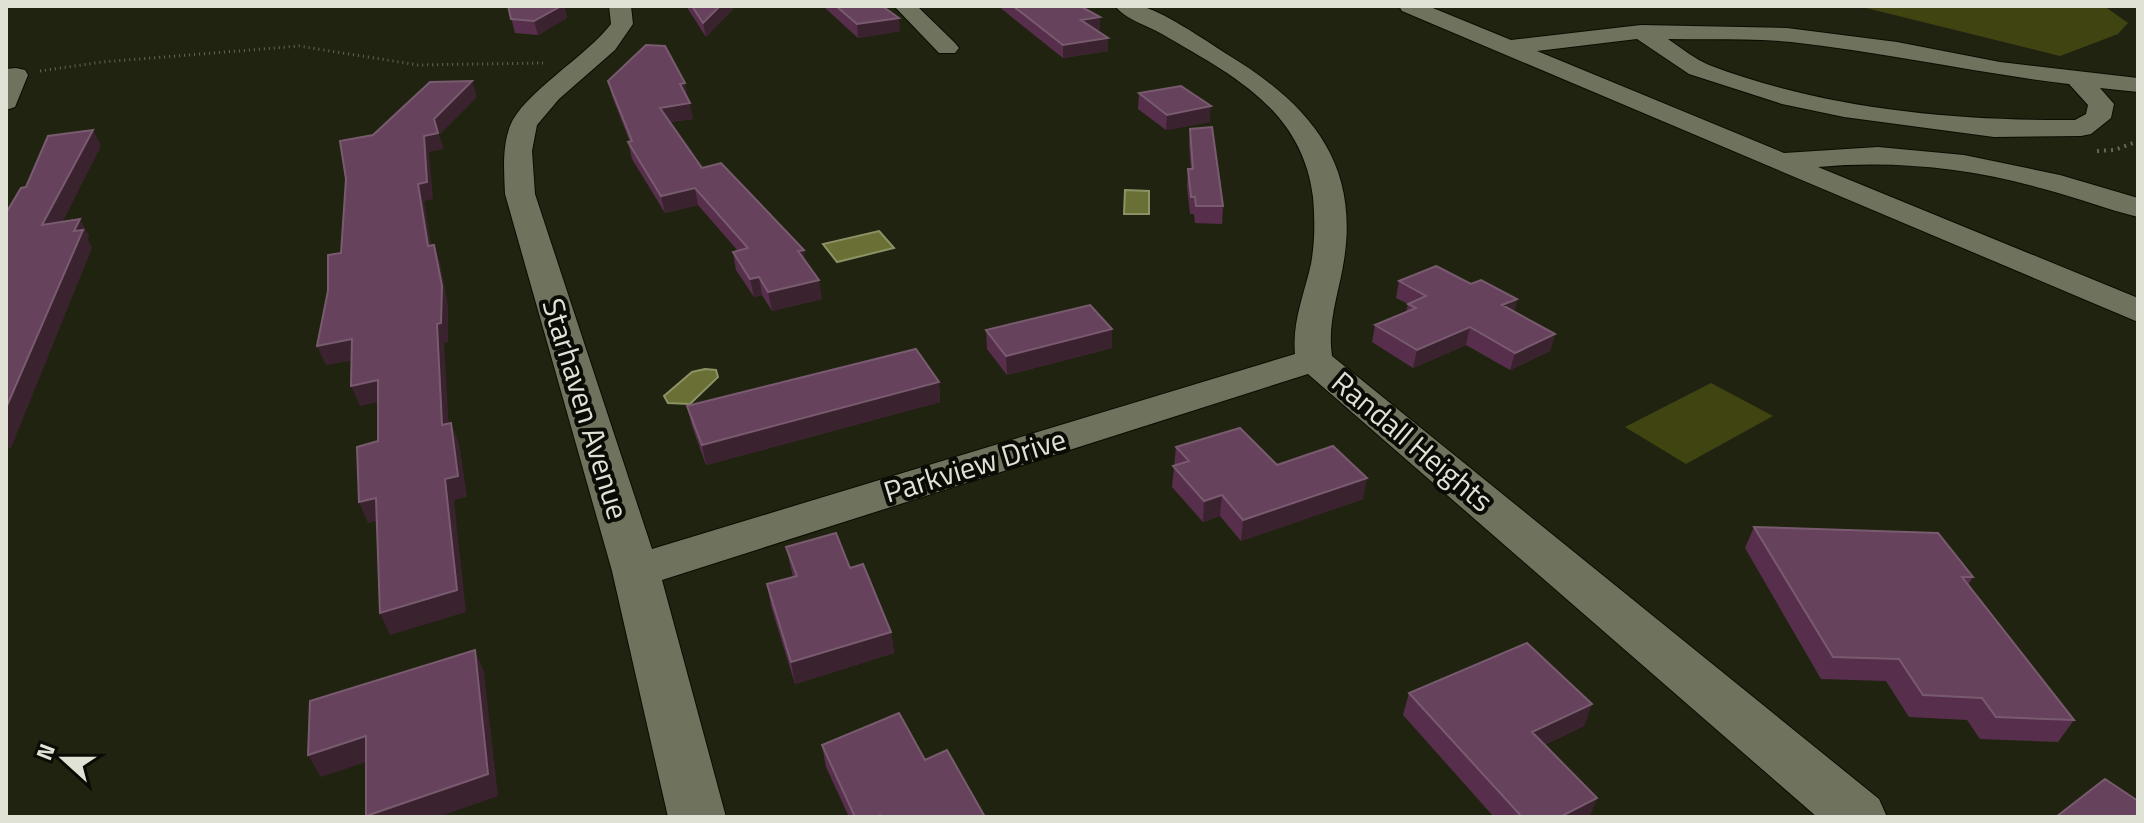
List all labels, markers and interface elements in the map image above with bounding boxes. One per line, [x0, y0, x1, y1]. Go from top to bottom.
street label: Starhaven Avenue [531, 293, 641, 525]
street label: Randall Heights [1322, 360, 1504, 523]
street label: Parkview Drive [878, 415, 1072, 515]
north arrow [24, 719, 104, 799]
text: N [27, 739, 64, 765]

